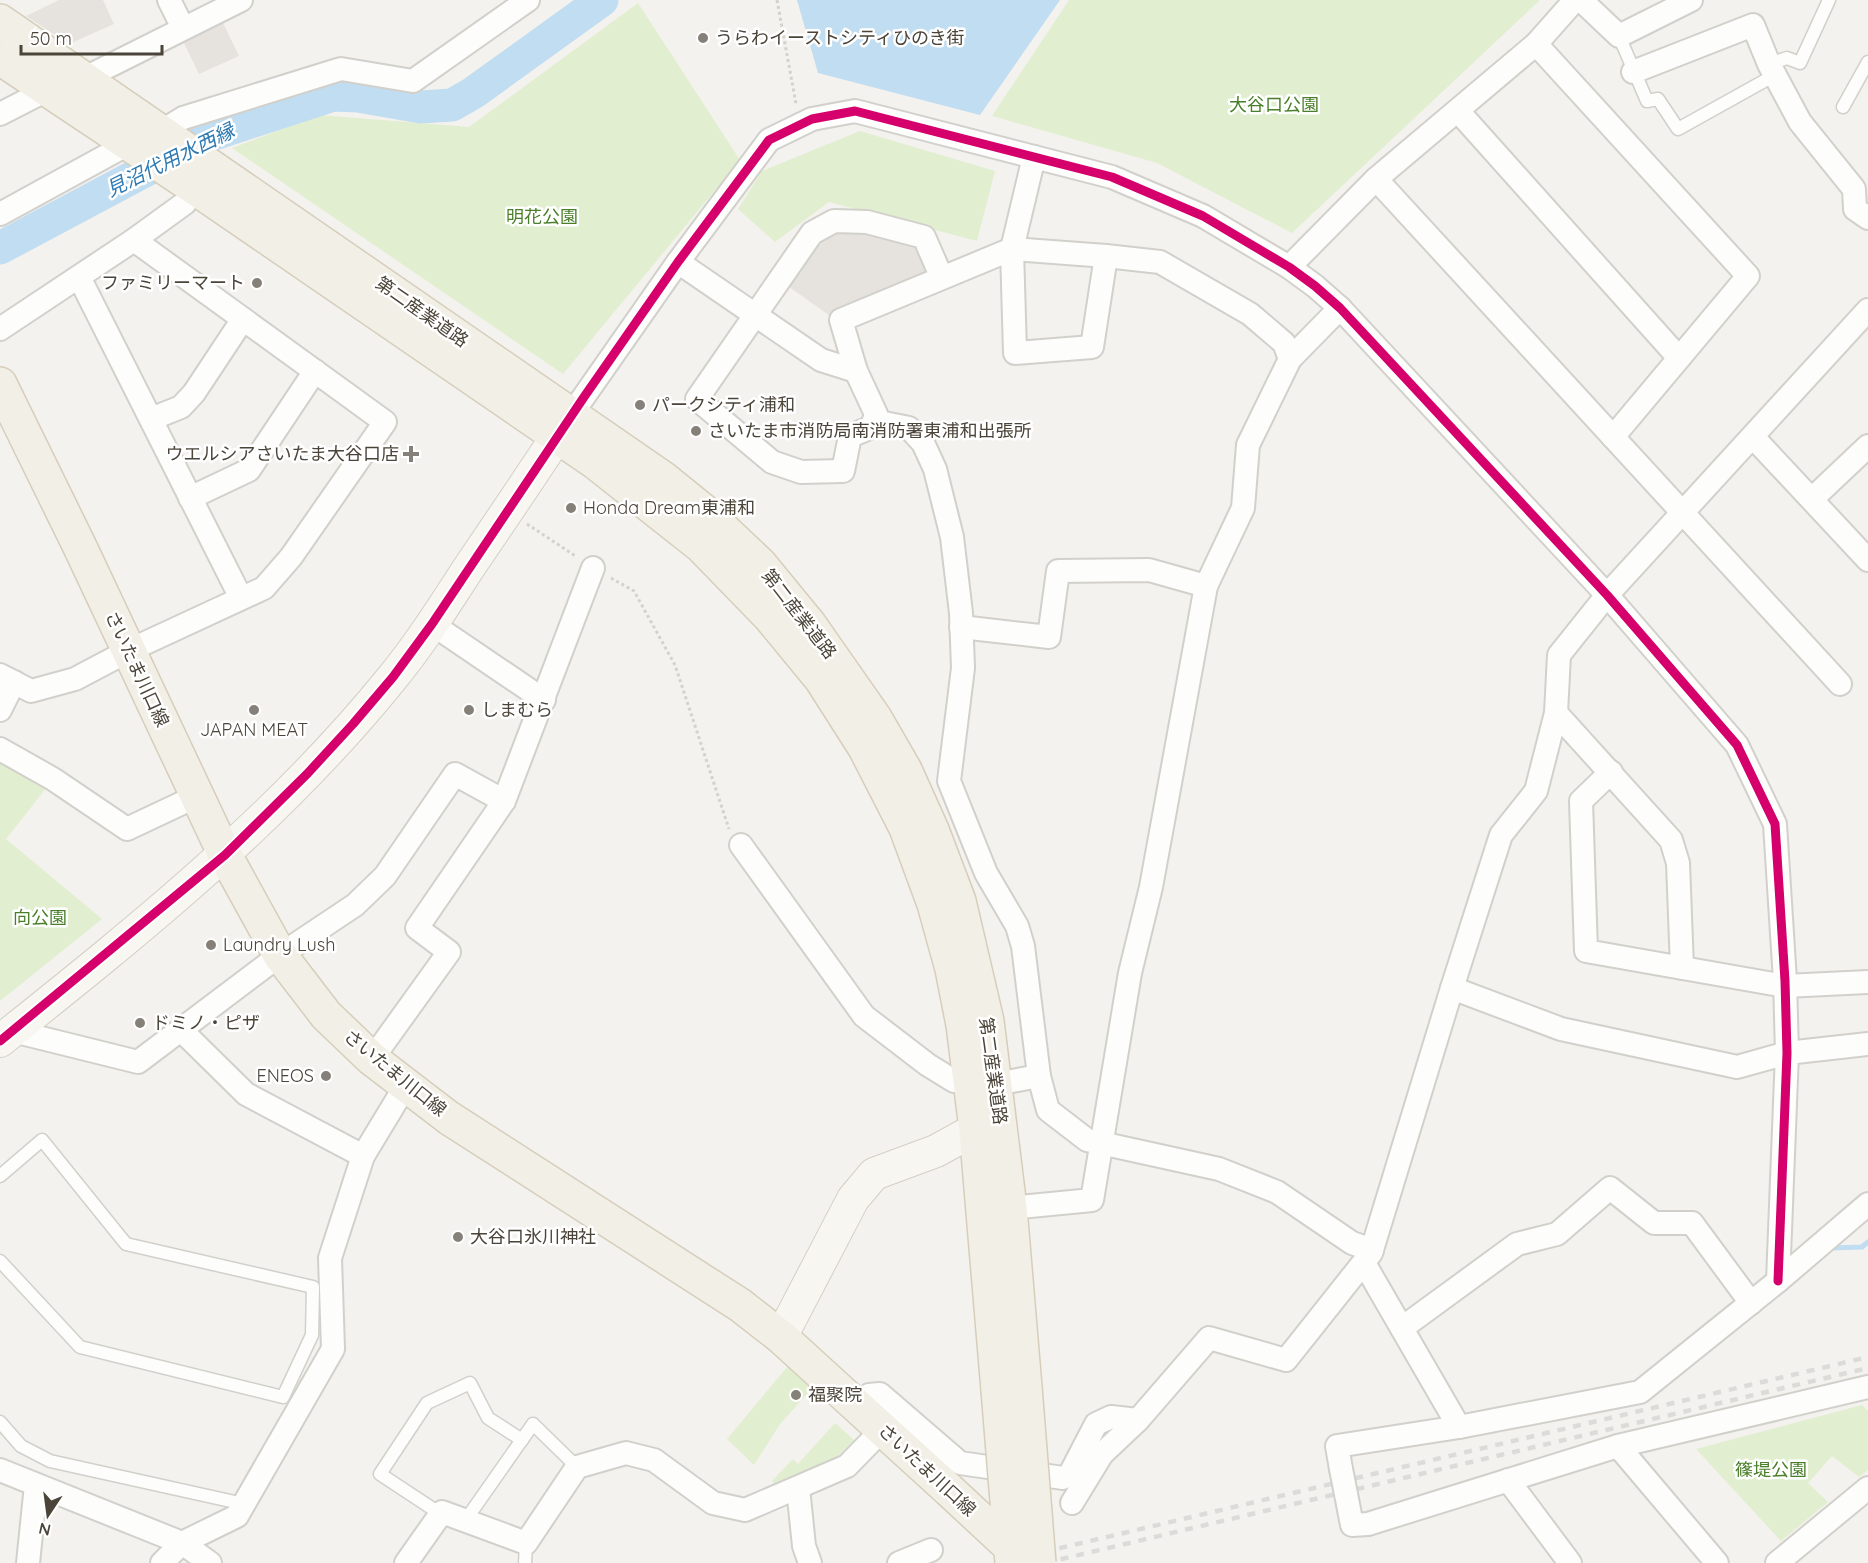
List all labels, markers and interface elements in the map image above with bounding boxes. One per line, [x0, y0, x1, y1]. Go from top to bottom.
scale bar [21, 18, 162, 56]
place label: うらわイーストシティひのき街 [715, 26, 964, 49]
text: 50 m [30, 27, 72, 50]
marker: うらわイーストシティひのき街 [696, 31, 710, 45]
park label: 大谷口公園 [1229, 93, 1319, 116]
water label: 見沼代用水西縁 [101, 117, 240, 201]
park label: 明花公園 [506, 205, 578, 228]
place label: ファミリーマート [101, 271, 245, 294]
street label: 第二産業道路 [371, 271, 473, 352]
marker: ファミリーマート [250, 276, 264, 290]
place label: パークシティ浦和 [652, 393, 795, 416]
marker: パークシティ浦和 [633, 398, 647, 412]
place label: さいたま市消防局南消防署東浦和出張所 [708, 419, 1031, 442]
marker: さいたま市消防局南消防署東浦和出張所 [689, 424, 703, 438]
place label: ウエルシアさいたま大谷口店 [166, 442, 399, 465]
marker: ウエルシアさいたま大谷口店 [404, 447, 418, 461]
place label: Honda Dream東浦和 [583, 496, 755, 519]
marker: Honda Dream東浦和 [564, 501, 578, 515]
street label: 第二産業道路 [757, 564, 842, 663]
street label: さいたま川口線 [101, 607, 174, 731]
place label: しまむら [481, 698, 553, 721]
marker: JAPAN MEAT [247, 703, 261, 717]
marker: しまむら [462, 703, 476, 717]
place label: JAPAN MEAT [200, 718, 308, 741]
park label: 向公園 [13, 906, 67, 929]
place label: Laundry Lush [223, 933, 335, 956]
marker: Laundry Lush [204, 938, 218, 952]
place label: ドミノ・ピザ [152, 1011, 260, 1034]
marker: ドミノ・ピザ [133, 1016, 147, 1030]
street label: 第二産業道路 [975, 1016, 1012, 1126]
street label: さいたま川口線 [339, 1024, 451, 1121]
place label: ENEOS [257, 1064, 314, 1087]
marker: ENEOS [319, 1069, 333, 1083]
place label: 大谷口氷川神社 [470, 1225, 596, 1248]
marker: 大谷口氷川神社 [451, 1230, 465, 1244]
place label: 福聚院 [808, 1383, 862, 1406]
marker: 福聚院 [789, 1388, 803, 1402]
street label: さいたま川口線 [874, 1418, 981, 1521]
park label: 篠堤公園 [1735, 1458, 1807, 1481]
north arrow [18, 1485, 78, 1545]
text: N [37, 1519, 53, 1541]

